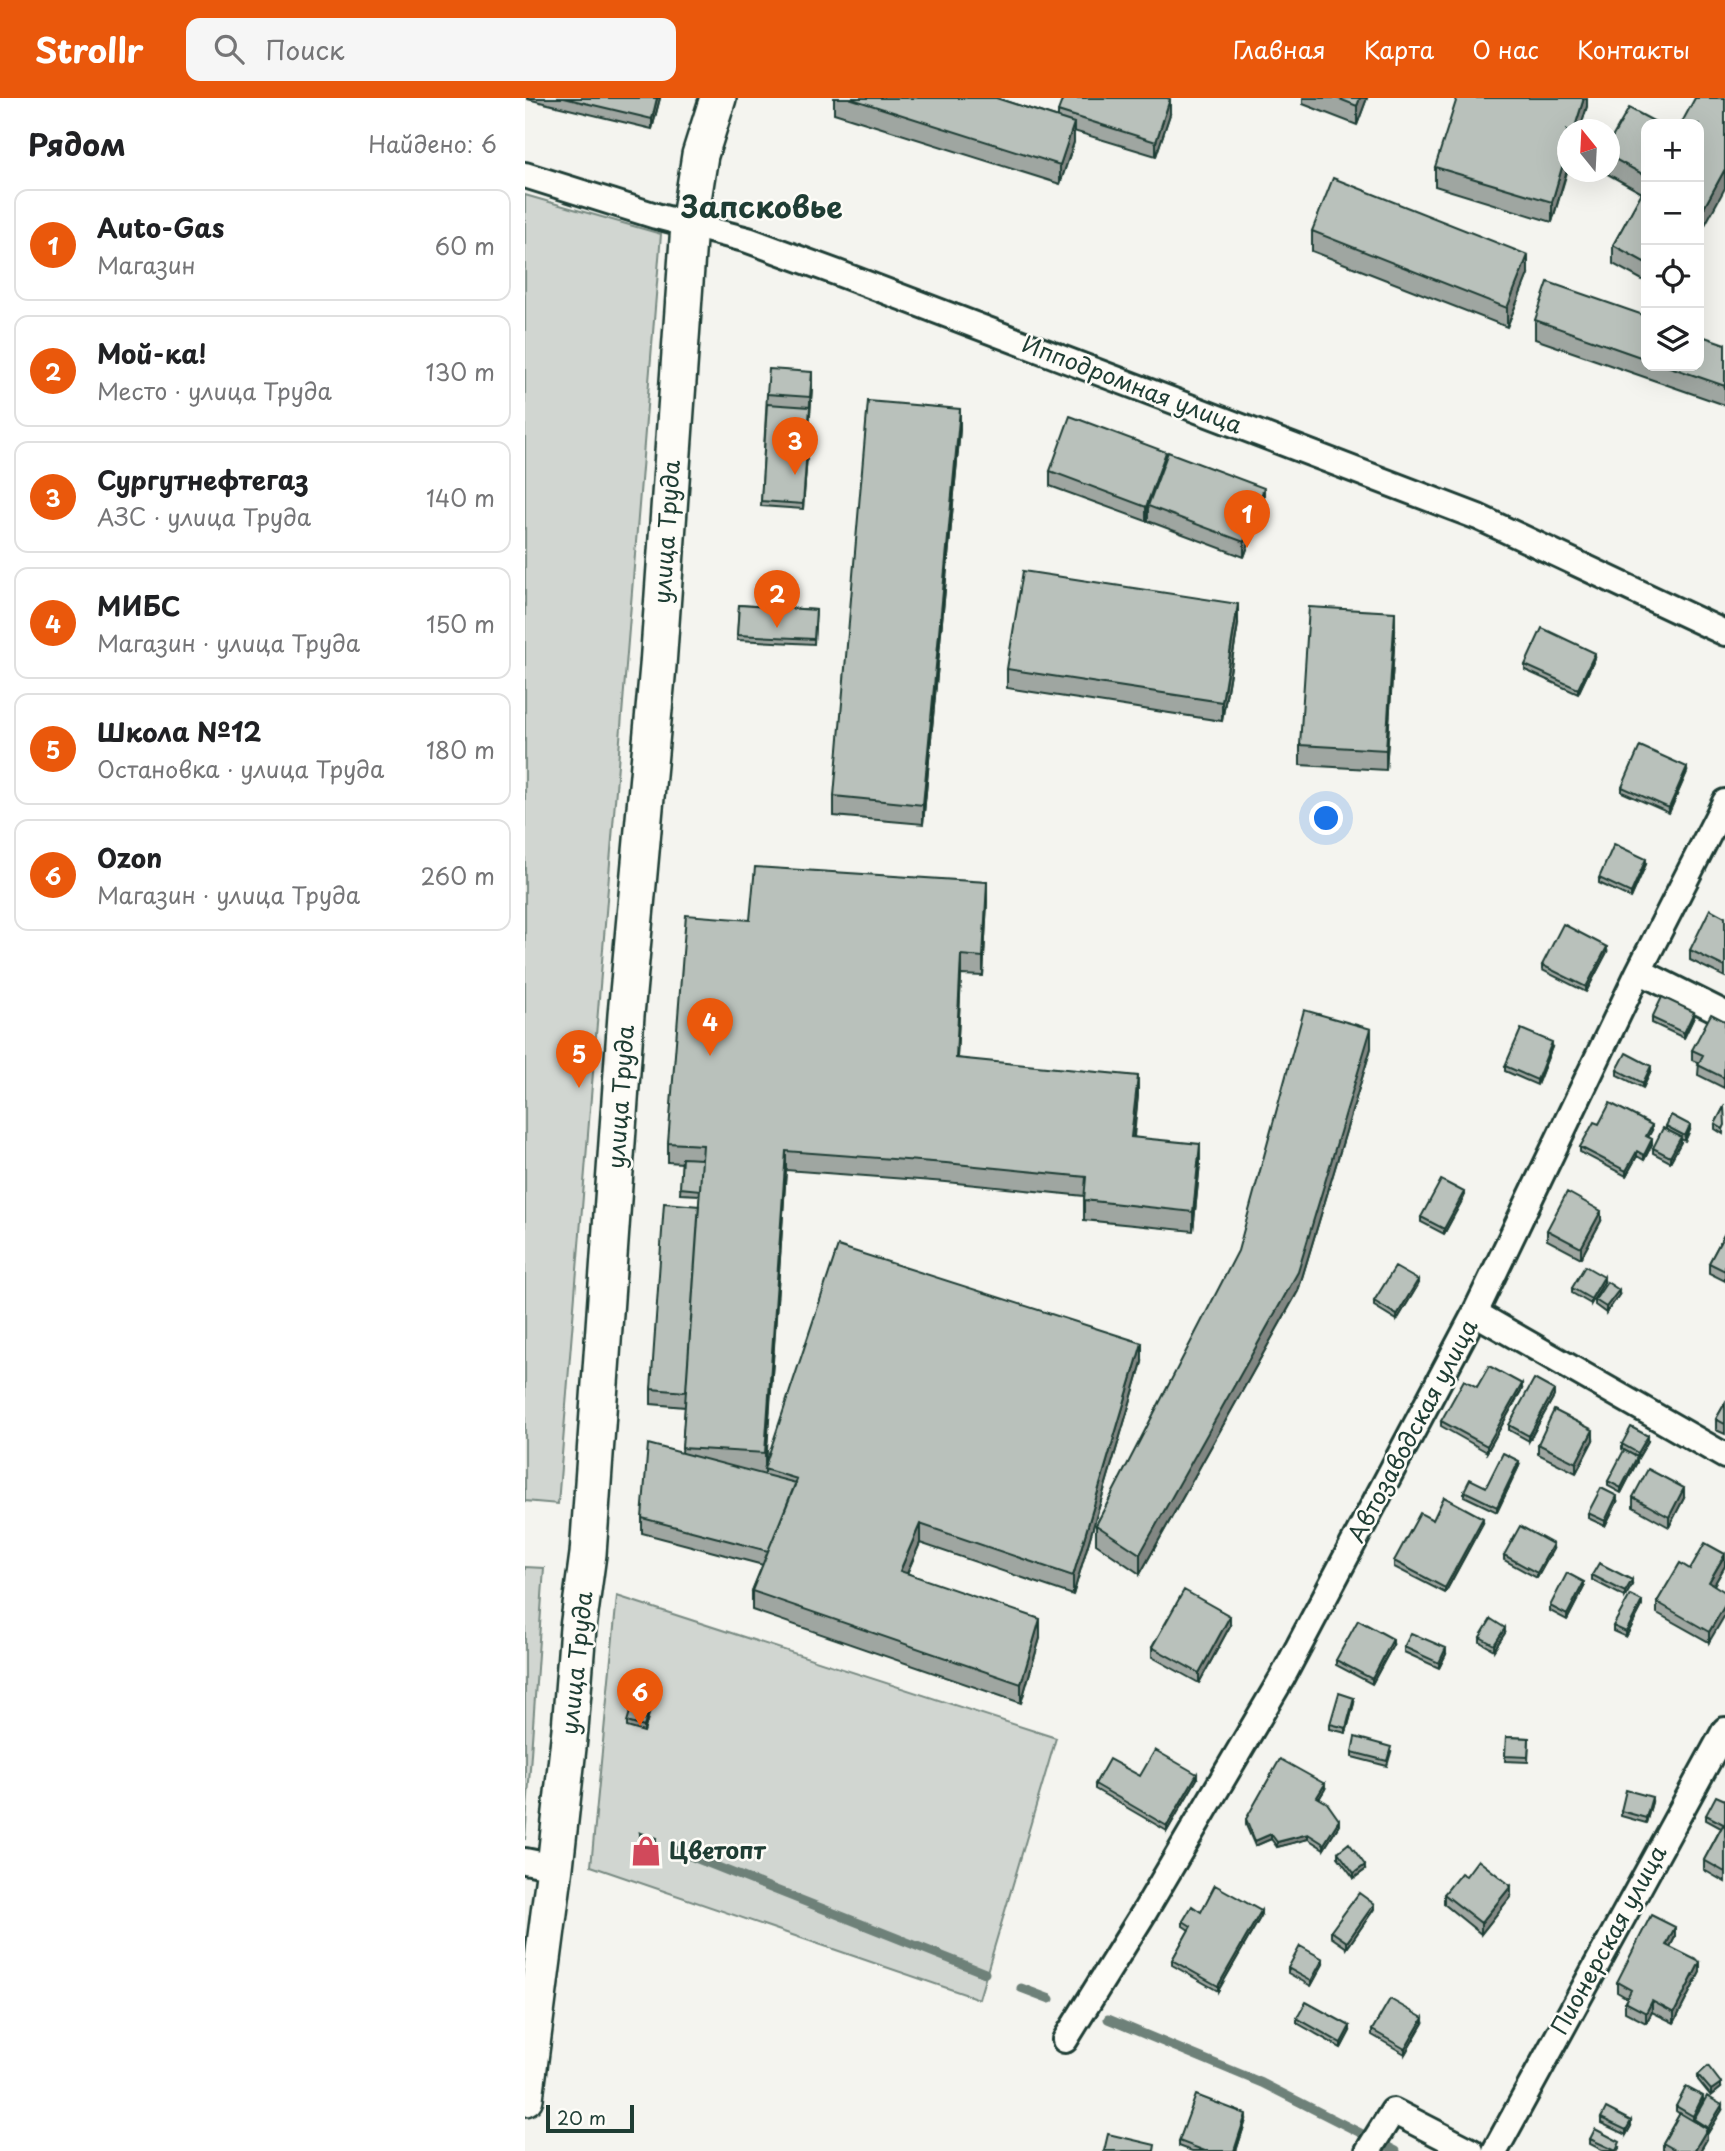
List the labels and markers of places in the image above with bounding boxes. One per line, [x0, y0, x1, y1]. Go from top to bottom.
pin: 3 [772, 417, 818, 475]
pin: 1 [1224, 490, 1270, 548]
pin: 2 [754, 570, 800, 628]
pin: 4 [687, 998, 733, 1056]
pin: 5 [556, 1030, 602, 1088]
pin: 6 [617, 1668, 663, 1726]
place label: Цветопт [669, 1832, 767, 1867]
shop icon: Цветопт [629, 1834, 663, 1868]

